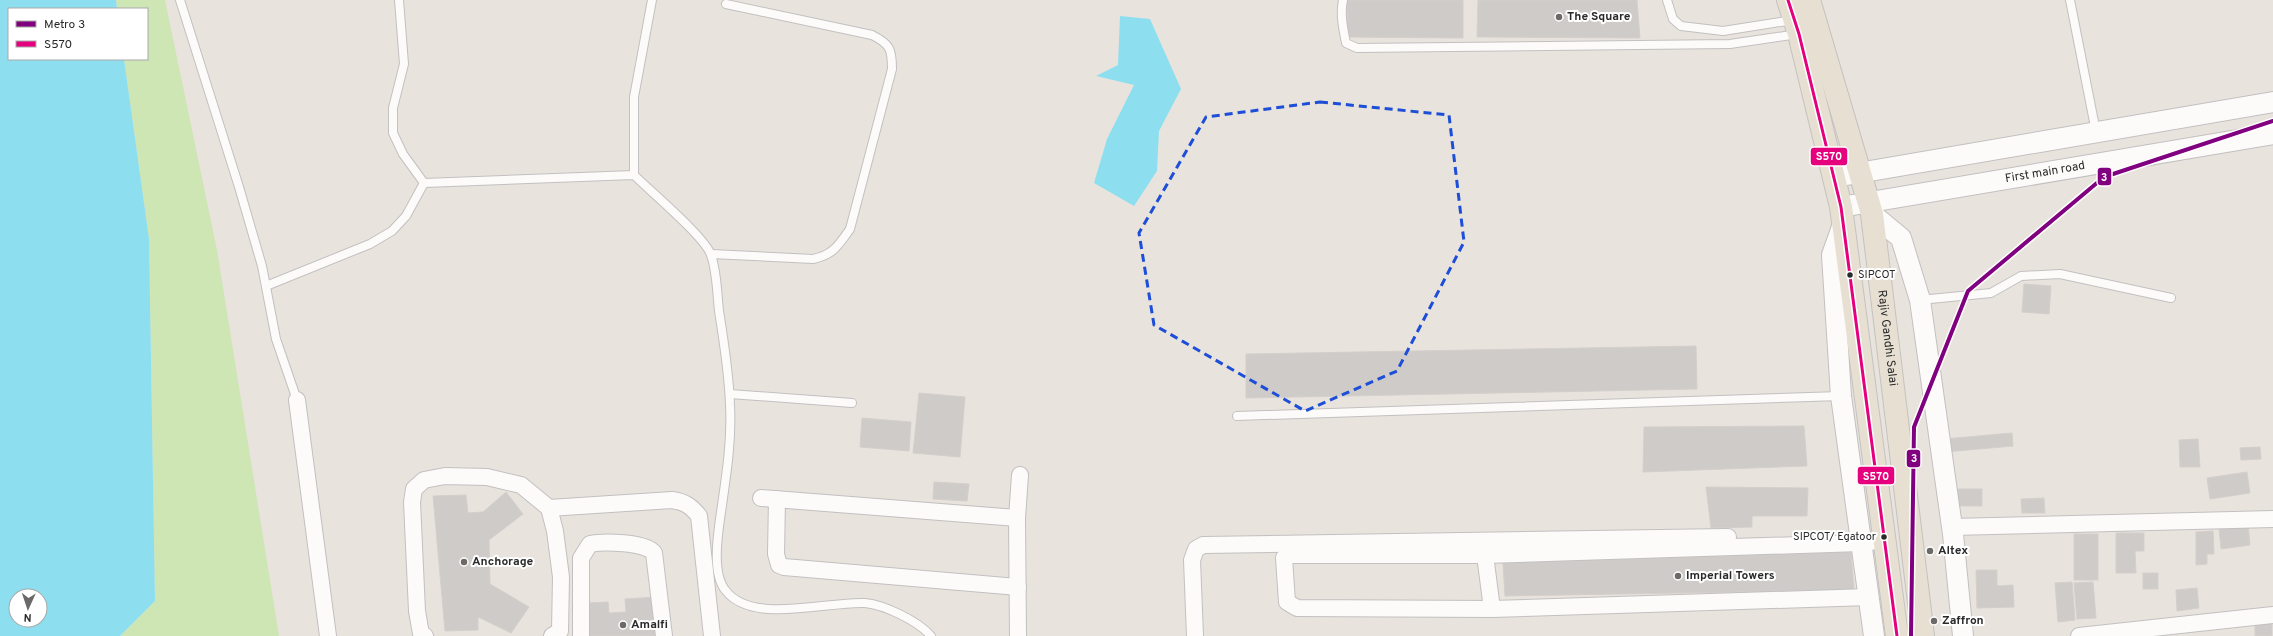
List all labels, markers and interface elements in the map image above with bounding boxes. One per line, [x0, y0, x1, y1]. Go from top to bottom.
legend [8, 8, 148, 60]
place label: The Square [1567, 9, 1631, 25]
marker: The Square [1554, 12, 1564, 22]
text: Metro 3 [44, 17, 85, 33]
text: S570 [44, 37, 72, 53]
line badge: S570 [1810, 147, 1848, 166]
text: S570 [1816, 150, 1842, 164]
street label: First main road [2004, 158, 2086, 187]
line badge: 3 [2097, 167, 2112, 186]
text: 3 [2101, 171, 2107, 185]
place label: SIPCOT [1858, 268, 1895, 282]
marker: SIPCOT [1845, 270, 1855, 280]
street label: Rajiv Gandhi Salai [1873, 289, 1901, 387]
line badge: 3 [1906, 449, 1921, 468]
text: 3 [1911, 452, 1917, 466]
line badge: S570 [1857, 466, 1895, 485]
text: S570 [1863, 470, 1889, 484]
place label: SIPCOT/ Egatoor [1793, 530, 1877, 544]
marker: SIPCOT/ Egatoor [1879, 532, 1889, 542]
place label: Altex [1938, 543, 1968, 559]
marker: Altex [1925, 546, 1935, 556]
place label: Anchorage [472, 554, 534, 570]
marker: Anchorage [459, 557, 469, 567]
place label: Imperial Towers [1686, 568, 1775, 584]
marker: Imperial Towers [1673, 571, 1683, 581]
north arrow [8, 588, 48, 628]
text: N [23, 610, 32, 624]
place label: Zaffron [1942, 613, 1984, 629]
marker: Zaffron [1929, 616, 1939, 626]
place label: Amalfi [631, 617, 668, 633]
marker: Amalfi [618, 620, 628, 630]

